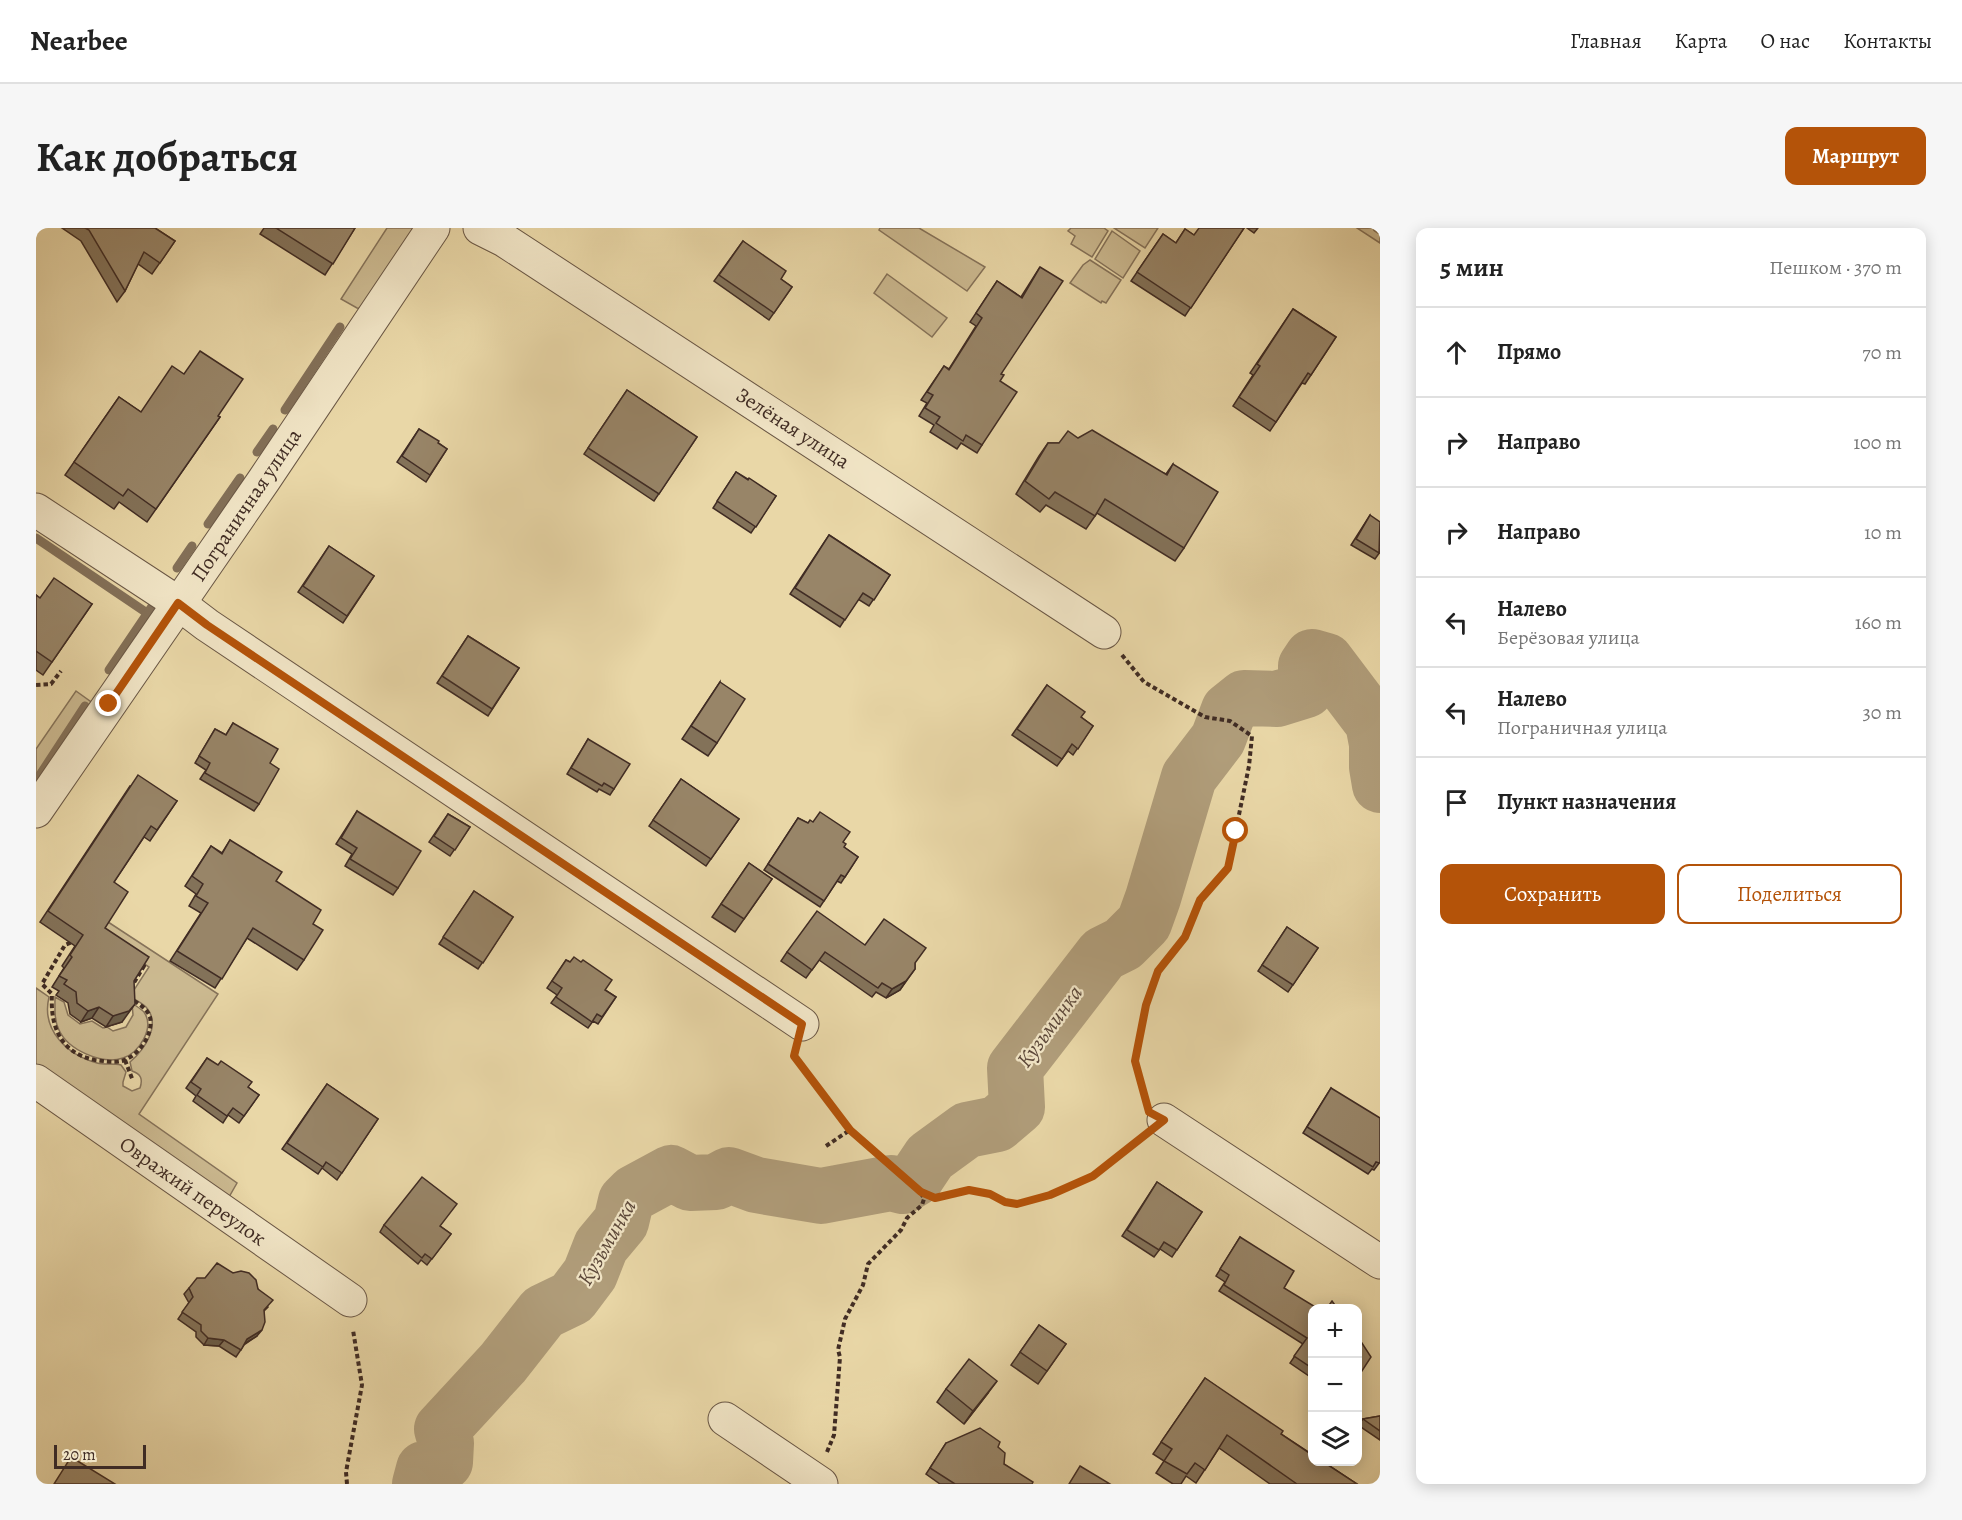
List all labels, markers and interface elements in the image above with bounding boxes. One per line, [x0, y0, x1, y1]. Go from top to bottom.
text: Nearbee [30, 22, 128, 60]
text: Главная [1570, 27, 1642, 55]
text: Карта [1675, 27, 1727, 55]
text: О нас [1760, 27, 1810, 55]
text: Контакты [1843, 27, 1932, 55]
button: Маршрут [1785, 127, 1926, 185]
text: Как добраться [36, 128, 298, 185]
text: 5 мин [1440, 250, 1504, 285]
text: Пешком · 370 m [1769, 254, 1902, 281]
icon: ahead [1440, 336, 1473, 369]
text: Прямо [1497, 337, 1561, 367]
text: 70 m [1862, 339, 1902, 366]
street label: Зелёная улица [731, 381, 856, 475]
street label: Пограничная улица [184, 423, 308, 587]
icon: right [1440, 426, 1473, 459]
text: Направо [1497, 427, 1580, 457]
text: 100 m [1853, 429, 1902, 456]
icon: right [1440, 516, 1473, 549]
text: Направо [1497, 517, 1580, 547]
text: 10 m [1864, 519, 1902, 546]
text: Налево [1497, 594, 1567, 624]
icon: left [1440, 606, 1473, 639]
text: 160 m [1855, 609, 1902, 636]
text: Берёзовая улица [1497, 624, 1640, 651]
text: Налево [1497, 684, 1567, 714]
route end [95, 690, 121, 716]
icon: left [1440, 696, 1473, 729]
text: 30 m [1862, 699, 1902, 726]
text: Пограничная улица [1497, 714, 1667, 741]
icon: arrive [1440, 786, 1473, 819]
text: Пункт назначения [1497, 787, 1676, 817]
route start [1222, 817, 1248, 843]
button: Сохранить [1440, 864, 1665, 924]
button: Поделиться [1677, 864, 1902, 924]
water label: Кузьминка [1010, 979, 1090, 1074]
street label: Овражий переулок [114, 1130, 272, 1252]
water label: Кузьминка [570, 1194, 644, 1291]
map controls [1308, 1304, 1362, 1466]
button: + [1308, 1304, 1362, 1358]
button: − [1308, 1358, 1362, 1412]
button: layers [1308, 1412, 1362, 1466]
scale bar [54, 1442, 146, 1470]
text: 20 m [63, 1444, 96, 1466]

